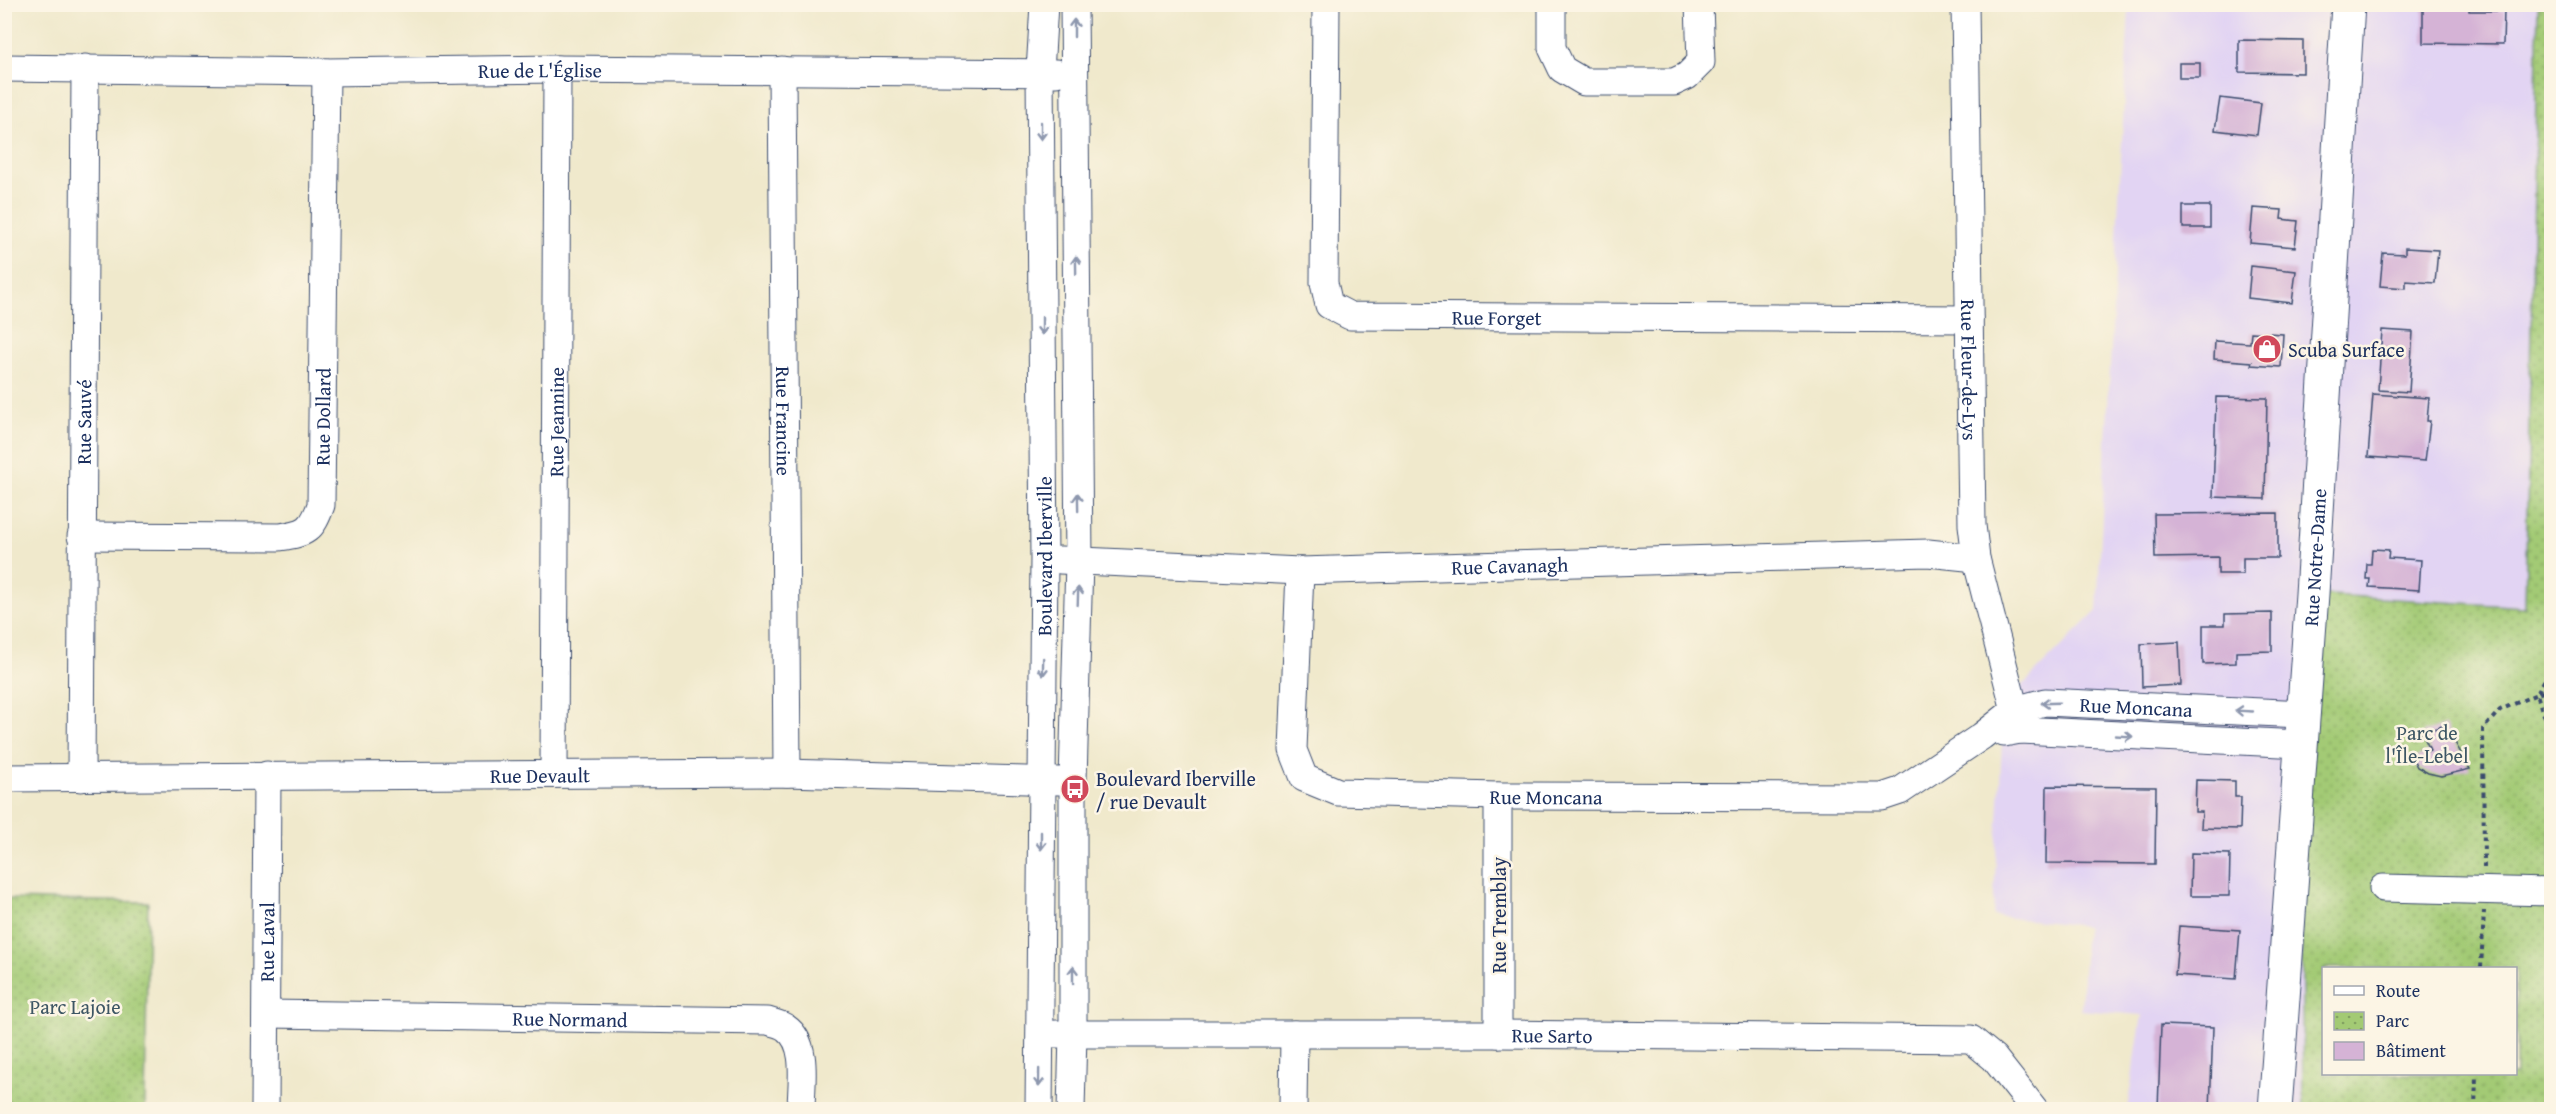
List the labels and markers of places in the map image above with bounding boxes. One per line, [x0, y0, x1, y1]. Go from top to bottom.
shop icon: Scuba Surface [2251, 333, 2283, 365]
place label: Scuba Surface [2288, 335, 2405, 364]
place label: Boulevard Iberville / rue Devault [1096, 764, 1256, 816]
bus stop icon: Boulevard Iberville / rue Devault [1059, 773, 1091, 805]

